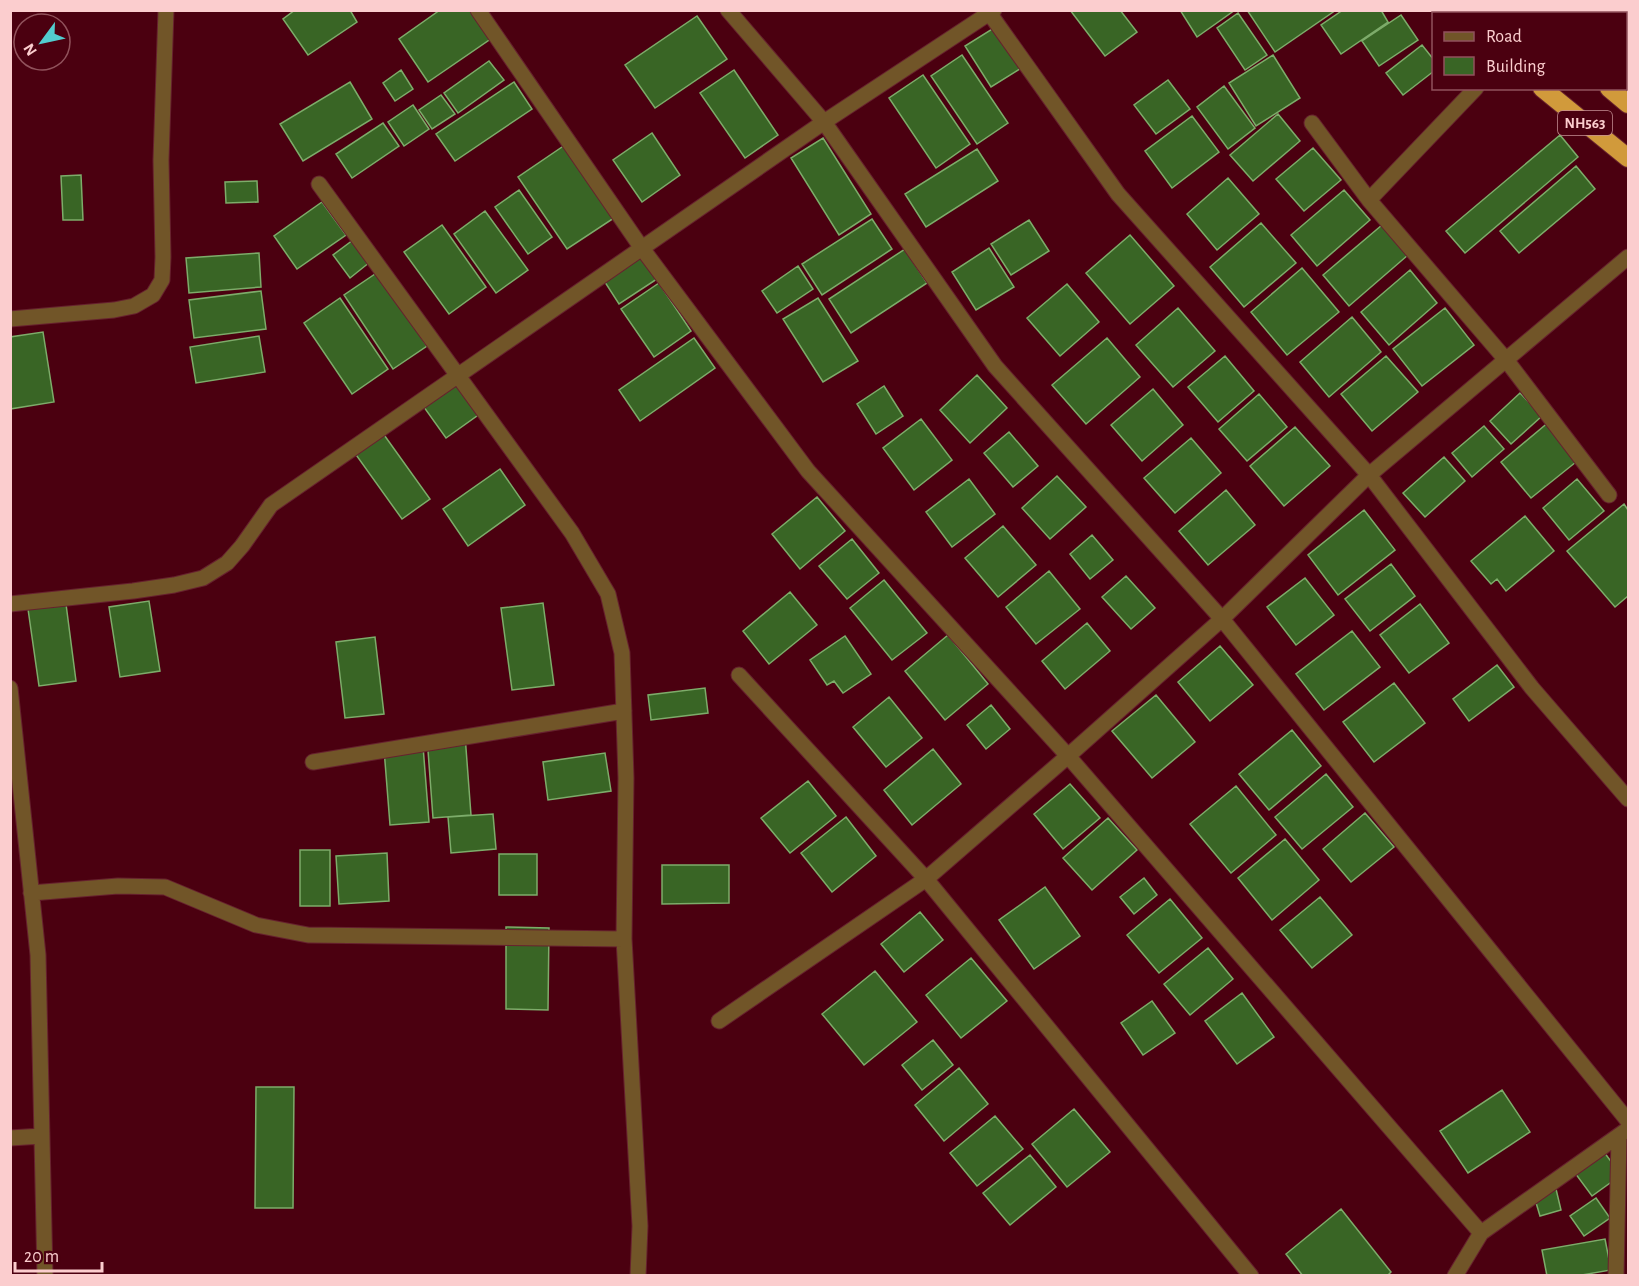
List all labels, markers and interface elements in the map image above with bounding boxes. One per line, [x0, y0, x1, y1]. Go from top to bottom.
north arrow [12, 12, 72, 72]
legend [1432, 12, 1627, 90]
text: Road [1486, 28, 1522, 46]
text: N [21, 41, 40, 59]
text: Building [1486, 58, 1546, 76]
road number: NH563 [1558, 111, 1612, 135]
scale bar [15, 1235, 102, 1273]
text: 20 m [24, 1248, 59, 1266]

